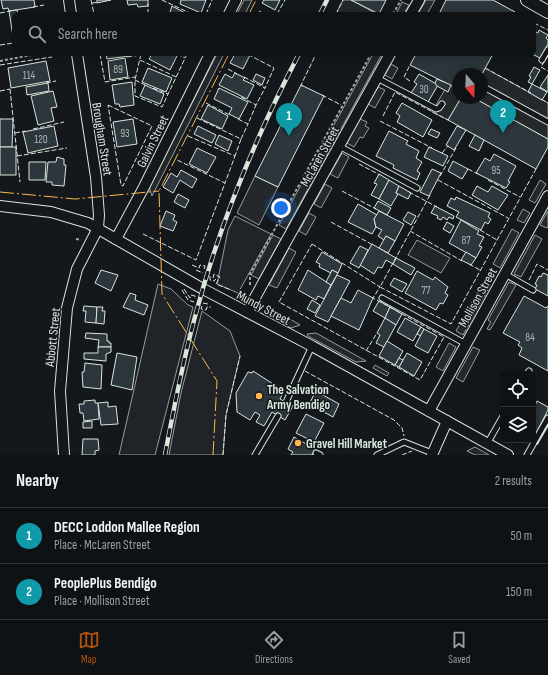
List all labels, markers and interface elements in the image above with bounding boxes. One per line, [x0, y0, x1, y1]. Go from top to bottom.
search box [12, 12, 536, 56]
icon: search [26, 23, 48, 45]
text: Search here [58, 25, 118, 44]
house number: 89 [113, 63, 123, 76]
north arrow [452, 68, 488, 104]
house number: 114 [23, 69, 36, 82]
house number: 30 [419, 83, 429, 96]
pin: 2 [490, 100, 516, 133]
street label: Brougham Street [88, 101, 116, 177]
pin: 1 [276, 103, 302, 136]
street label: Galvin Street [133, 113, 172, 170]
street label: McLaren Street [297, 123, 343, 189]
house number: 93 [120, 127, 130, 140]
house number: 120 [34, 133, 48, 146]
house number: 95 [491, 164, 501, 177]
your location [271, 198, 291, 218]
house number: 87 [461, 234, 471, 247]
street label: Mollison Street [455, 265, 501, 330]
house number: 77 [422, 284, 431, 297]
street label: Mundy Street [234, 287, 293, 329]
street label: Abbott Street [42, 307, 64, 368]
house number: 84 [525, 331, 535, 344]
map controls [500, 371, 536, 443]
button: locate [500, 371, 536, 407]
place label: The Salvation Army Bendigo [266, 382, 331, 413]
marker: The Salvation Army Bendigo [254, 391, 264, 401]
button: layers [500, 407, 536, 443]
place label: Gravel Hill Market [306, 436, 388, 452]
marker: Gravel Hill Market [293, 438, 303, 448]
text: Nearby [16, 471, 59, 491]
text: 2 results [495, 473, 532, 489]
text: DECC Loddon Mallee Region [54, 518, 200, 537]
text: 1 [26, 528, 32, 544]
text: 50 m [511, 528, 532, 544]
text: Place · McLaren Street [54, 537, 151, 553]
text: PeoplePlus Bendigo [54, 574, 157, 593]
text: 2 [26, 584, 32, 600]
text: 150 m [506, 584, 532, 600]
text: Place · Mollison Street [54, 593, 150, 609]
tab: Map [78, 629, 100, 666]
tab: Directions [255, 629, 293, 666]
tab: Saved [448, 629, 470, 666]

